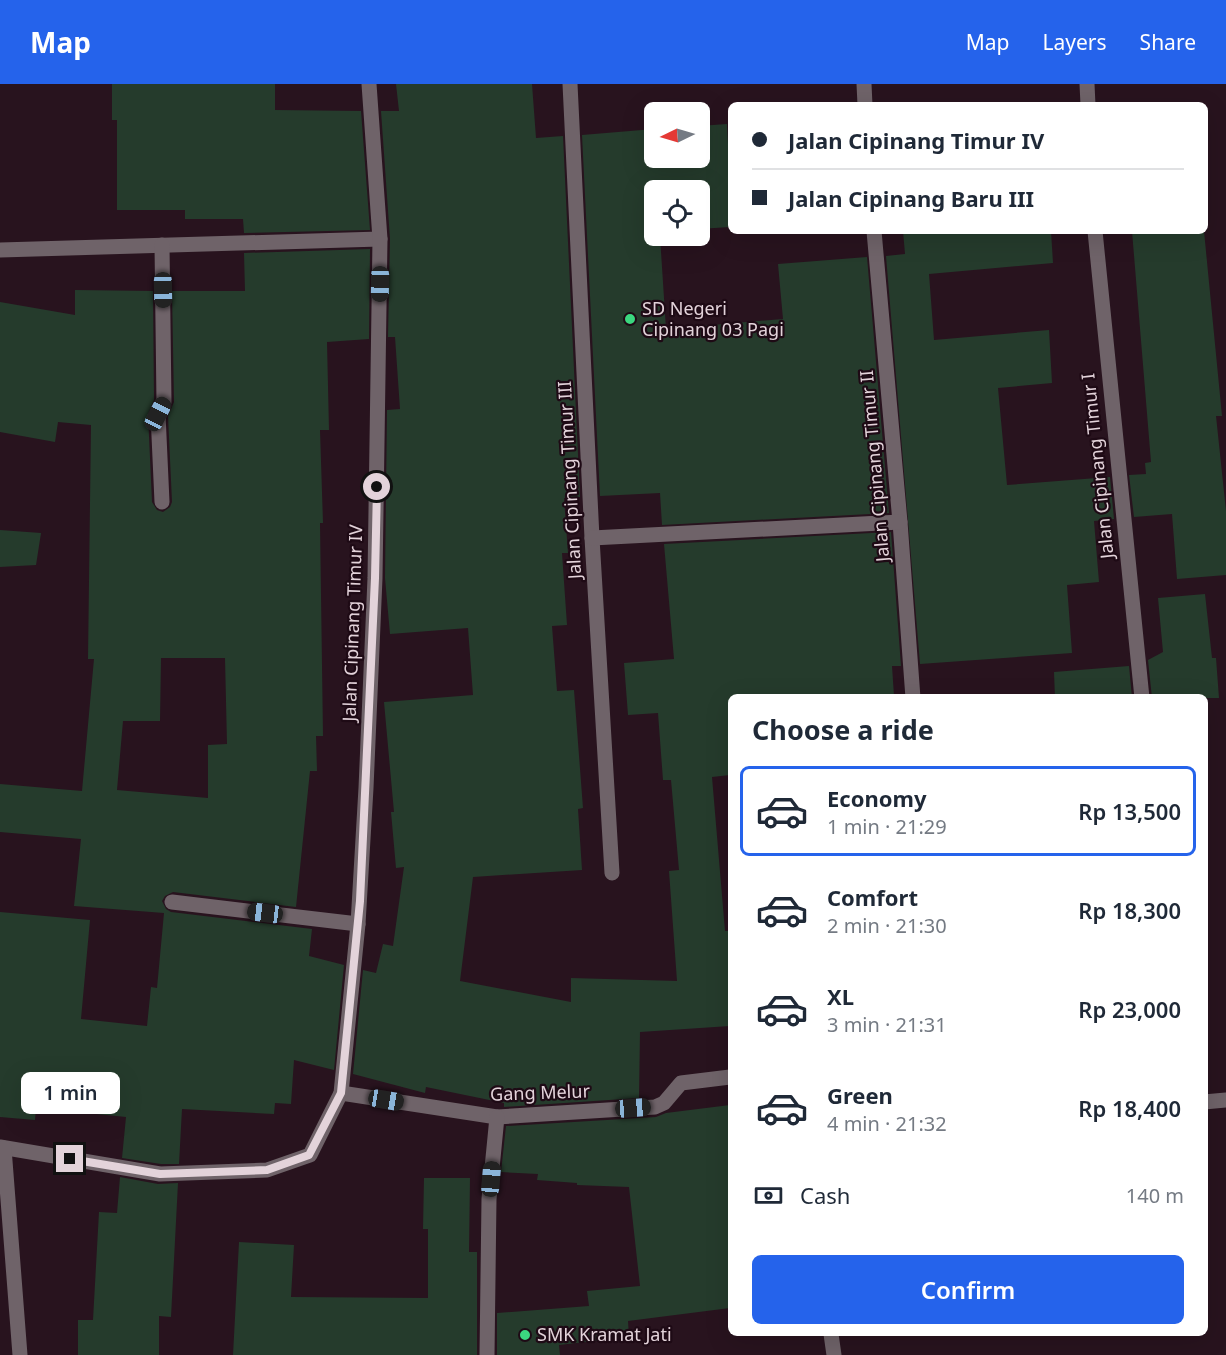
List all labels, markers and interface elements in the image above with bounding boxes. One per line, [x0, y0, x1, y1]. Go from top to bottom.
text: Map [30, 23, 91, 61]
text: Map [966, 28, 1010, 56]
text: Layers [1043, 28, 1107, 56]
text: Share [1140, 28, 1196, 56]
north arrow [644, 102, 710, 168]
map controls [644, 102, 710, 246]
text: Jalan Cipinang Timur IV [788, 125, 1044, 155]
button: locate [644, 180, 710, 246]
text: Jalan Cipinang Baru III [788, 183, 1034, 213]
car [371, 266, 389, 302]
car [154, 272, 172, 308]
place label: SD Negeri Cipinang 03 Pagi [642, 296, 784, 341]
marker: SD Negeri Cipinang 03 Pagi [623, 312, 637, 326]
street label: Jalan Cipinang Timur II [854, 369, 895, 565]
street label: Jalan Cipinang Timur I [1075, 372, 1119, 562]
street label: Jalan Cipinang Timur III [552, 380, 586, 582]
car [142, 394, 174, 434]
route start [363, 473, 390, 500]
street label: Jalan Cipinang Timur IV [337, 524, 367, 724]
text: Choose a ride [752, 711, 934, 748]
text: Economy [827, 783, 926, 813]
icon: car [755, 784, 809, 838]
text: Rp 13,500 [1078, 796, 1181, 826]
text: 1 min · 21:29 [827, 813, 947, 840]
text: Comfort [827, 882, 918, 912]
icon: car [755, 883, 809, 937]
text: Rp 18,300 [1078, 895, 1181, 925]
car [246, 902, 284, 924]
text: 2 min · 21:30 [827, 912, 947, 939]
text: XL [827, 981, 854, 1011]
icon: car [755, 982, 809, 1036]
text: Rp 23,000 [1078, 994, 1181, 1024]
text: 3 min · 21:31 [827, 1011, 947, 1038]
callout: 1 min [20, 1072, 119, 1114]
street label: Gang Melur [490, 1078, 591, 1106]
text: 1 min [43, 1079, 98, 1106]
text: Green [827, 1080, 893, 1110]
icon: car [755, 1081, 809, 1135]
car [367, 1088, 405, 1112]
text: Rp 18,400 [1078, 1093, 1181, 1123]
car [614, 1098, 652, 1118]
text: 4 min · 21:32 [827, 1110, 947, 1137]
route end [56, 1145, 83, 1172]
car [480, 1160, 502, 1198]
icon: cash [752, 1179, 785, 1212]
text: Cash [800, 1180, 850, 1210]
text: 140 m [1126, 1182, 1184, 1209]
button: Confirm [752, 1255, 1184, 1324]
place label: SMK Kramat Jati [537, 1322, 672, 1346]
marker: SMK Kramat Jati [518, 1328, 532, 1342]

